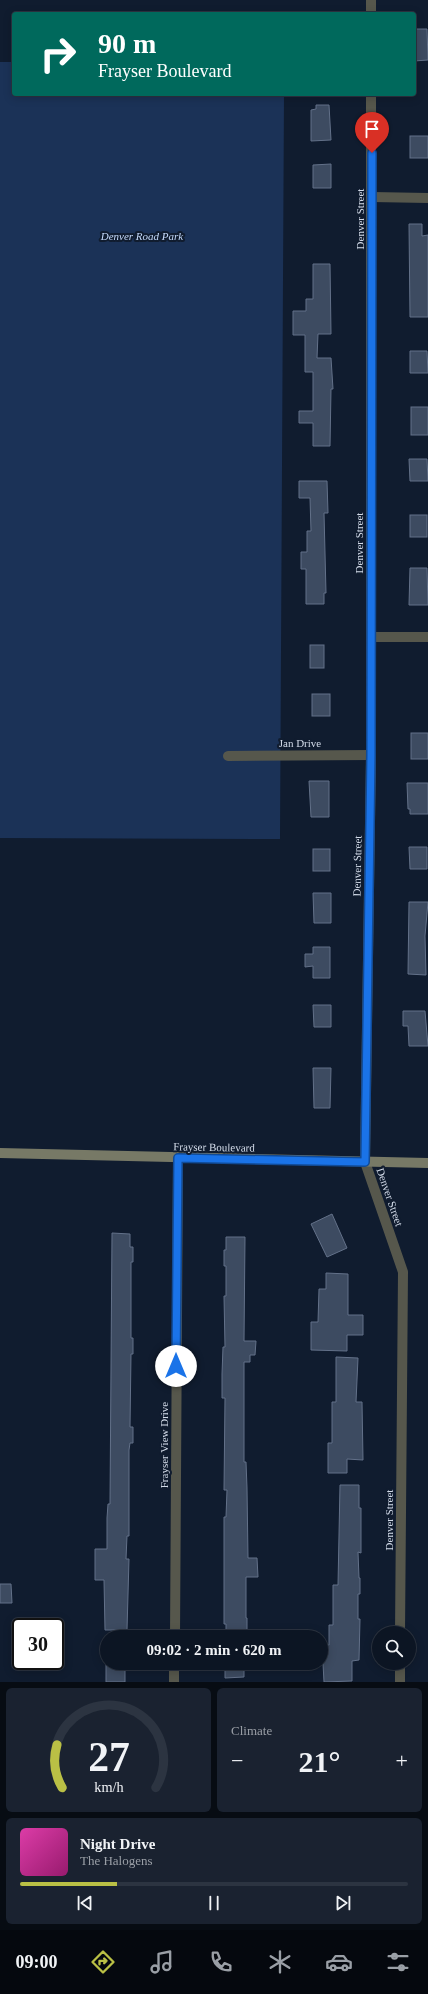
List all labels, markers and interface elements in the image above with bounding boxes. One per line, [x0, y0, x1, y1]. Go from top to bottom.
icon: right [32, 28, 84, 80]
text: 90 m [98, 28, 156, 59]
text: Frayser Boulevard [98, 61, 231, 81]
pin [355, 112, 389, 153]
icon: arrive [361, 118, 383, 140]
street label: Denver Street [354, 189, 366, 249]
park label: Denver Road Park [100, 230, 184, 242]
street label: Denver Street [353, 513, 365, 573]
street label: Jan Drive [279, 737, 321, 749]
street label: Denver Street [350, 836, 364, 896]
street label: Frayser Boulevard [173, 1140, 255, 1154]
street label: Denver Street [374, 1166, 406, 1228]
position arrow [155, 1345, 197, 1387]
street label: Frayser View Drive [158, 1402, 170, 1488]
street label: Denver Street [383, 1490, 395, 1550]
speed limit sign: 30 [12, 1618, 64, 1670]
map controls [372, 1626, 416, 1670]
button: search [372, 1626, 416, 1670]
text: 09:02 · 2 min · 620 m [147, 1642, 282, 1658]
text: Climate [231, 1723, 272, 1738]
text: 27 [88, 1734, 129, 1780]
text: 21° [299, 1745, 341, 1778]
text: − [231, 1748, 243, 1773]
text: + [396, 1748, 408, 1773]
text: km/h [94, 1779, 123, 1795]
text: Night Drive [80, 1836, 155, 1852]
text: The Halogens [80, 1853, 153, 1868]
icon: previous [74, 1892, 96, 1914]
icon: pause [203, 1892, 225, 1914]
icon: next [332, 1892, 354, 1914]
icon: directions [89, 1948, 117, 1976]
icon: music [148, 1948, 176, 1976]
icon: phone [207, 1948, 235, 1976]
icon: climate [266, 1948, 294, 1976]
icon: car [325, 1948, 353, 1976]
icon: filters [384, 1948, 412, 1976]
text: 09:00 [16, 1952, 58, 1972]

